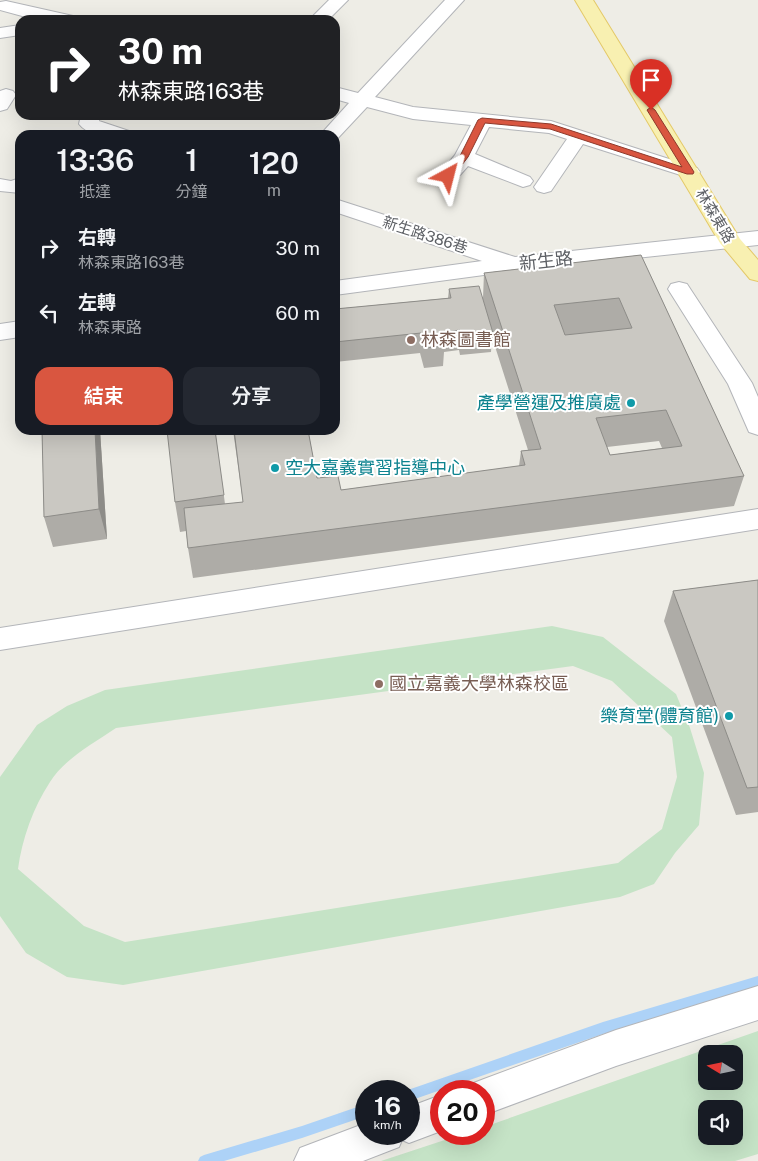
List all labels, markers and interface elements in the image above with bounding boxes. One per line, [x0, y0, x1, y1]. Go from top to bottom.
text: 30 m [118, 31, 203, 72]
icon: right [35, 35, 100, 100]
pin [630, 59, 672, 110]
icon: arrive [637, 66, 665, 94]
text: 林森東路163巷 [118, 78, 264, 104]
text: 13:36 [56, 142, 134, 178]
text: 1 [185, 142, 198, 178]
text: 120 [249, 145, 299, 181]
position arrow [421, 149, 473, 201]
text: m [267, 181, 281, 200]
text: 抵達 [79, 182, 111, 201]
text: 分鐘 [176, 182, 208, 201]
street label: 林森東路 [693, 186, 738, 246]
street label: 新生路386巷 [381, 213, 470, 256]
text: 右轉 [78, 226, 116, 248]
icon: right [35, 234, 63, 262]
text: 30 m [275, 237, 320, 259]
street label: 新生路 [518, 247, 574, 274]
text: 林森東路163巷 [78, 253, 184, 272]
text: 左轉 [78, 291, 116, 313]
icon: left [35, 299, 63, 327]
text: 60 m [276, 302, 320, 324]
text: 林森東路 [78, 318, 142, 337]
place label: 林森圖書館 [421, 329, 511, 350]
marker: 林森圖書館 [405, 334, 417, 346]
button: 結束 [35, 367, 173, 425]
button: 分享 [183, 367, 320, 425]
place label: 產學營運及推廣處 [477, 392, 621, 413]
marker: 產學營運及推廣處 [625, 397, 637, 409]
place label: 空大嘉義實習指導中心 [285, 457, 465, 478]
marker: 空大嘉義實習指導中心 [269, 462, 281, 474]
place label: 國立嘉義大學林森校區 [389, 673, 569, 694]
marker: 國立嘉義大學林森校區 [373, 678, 385, 690]
place label: 樂育堂(體育館) [600, 705, 719, 726]
marker: 樂育堂(體育館) [723, 710, 735, 722]
north arrow [698, 1045, 742, 1090]
map controls [698, 1045, 743, 1145]
speed limit sign: 20 [430, 1080, 495, 1145]
text: 16 [374, 1091, 401, 1121]
button: sound [698, 1100, 743, 1145]
text: km/h [373, 1118, 402, 1132]

